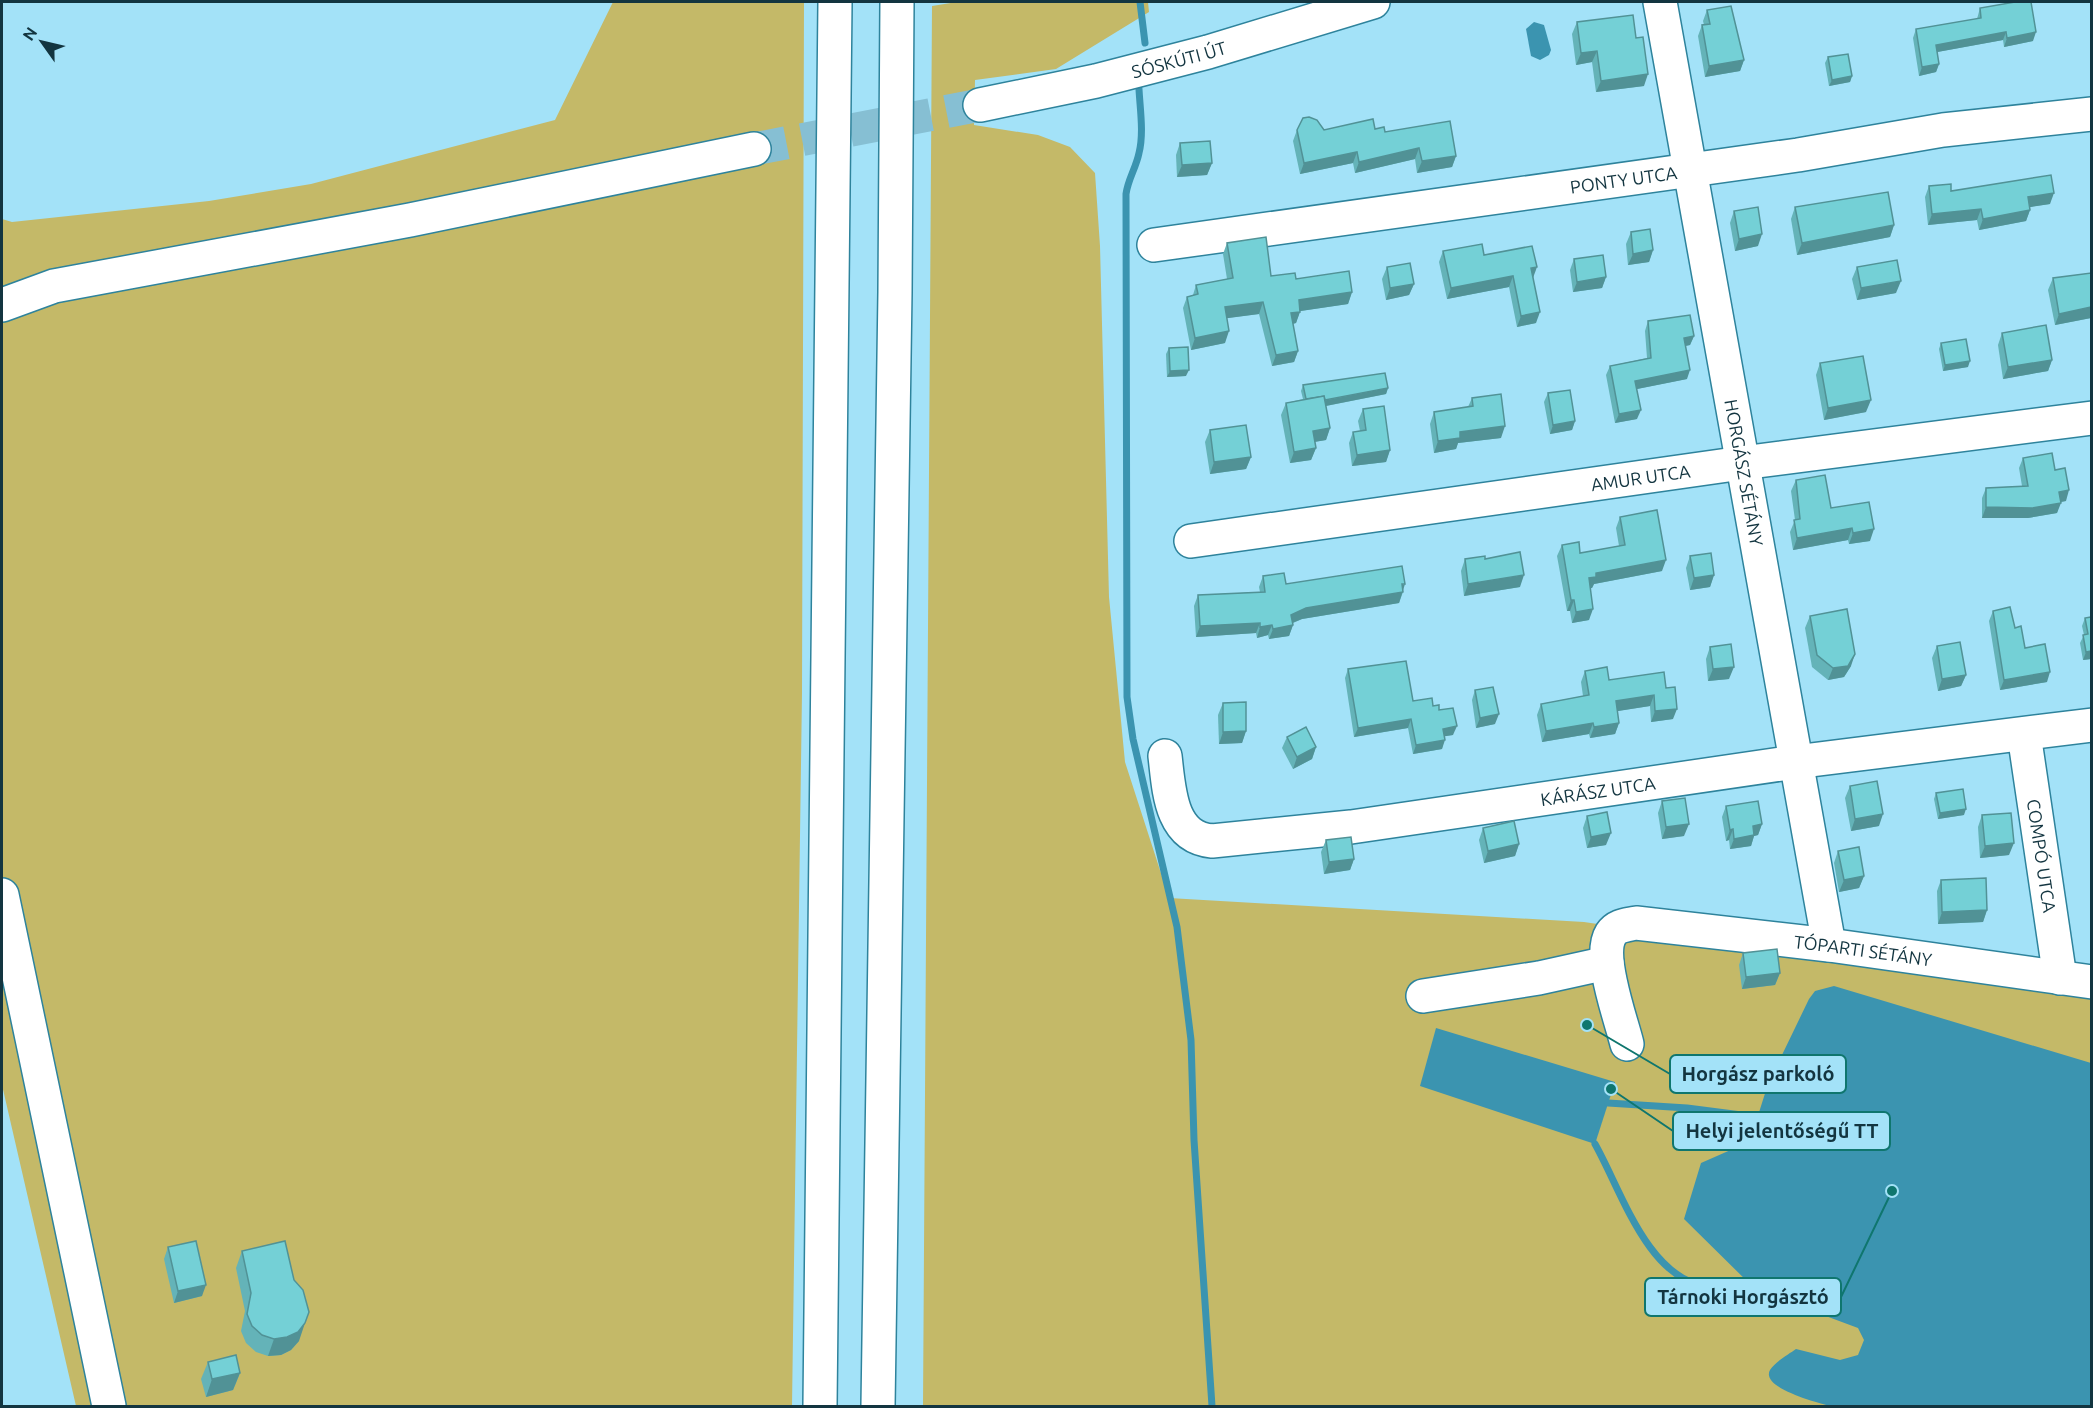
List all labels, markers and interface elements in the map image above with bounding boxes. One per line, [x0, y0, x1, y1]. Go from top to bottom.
north arrow [12, 12, 72, 72]
text: N [19, 24, 40, 44]
street label: SÓSKÚTI ÚT [1129, 37, 1229, 81]
street label: PONTY UTCA [1569, 162, 1679, 197]
street label: HORGÁSZ SÉTÁNY [1721, 397, 1767, 548]
street label: AMUR UTCA [1590, 460, 1692, 494]
street label: KÁRÁSZ UTCA [1539, 773, 1657, 809]
street label: COMPÓ UTCA [2024, 798, 2060, 914]
street label: TÓPARTI SÉTÁNY [1793, 931, 1934, 969]
callout: Horgász parkoló [1670, 1055, 1846, 1093]
text: Horgász parkoló [1682, 1062, 1834, 1085]
callout: Helyi jelentőségű TT [1673, 1112, 1890, 1150]
text: Helyi jelentőségű TT [1685, 1119, 1879, 1142]
callout: Tárnoki Horgásztó [1645, 1278, 1841, 1316]
text: Tárnoki Horgásztó [1657, 1285, 1829, 1308]

